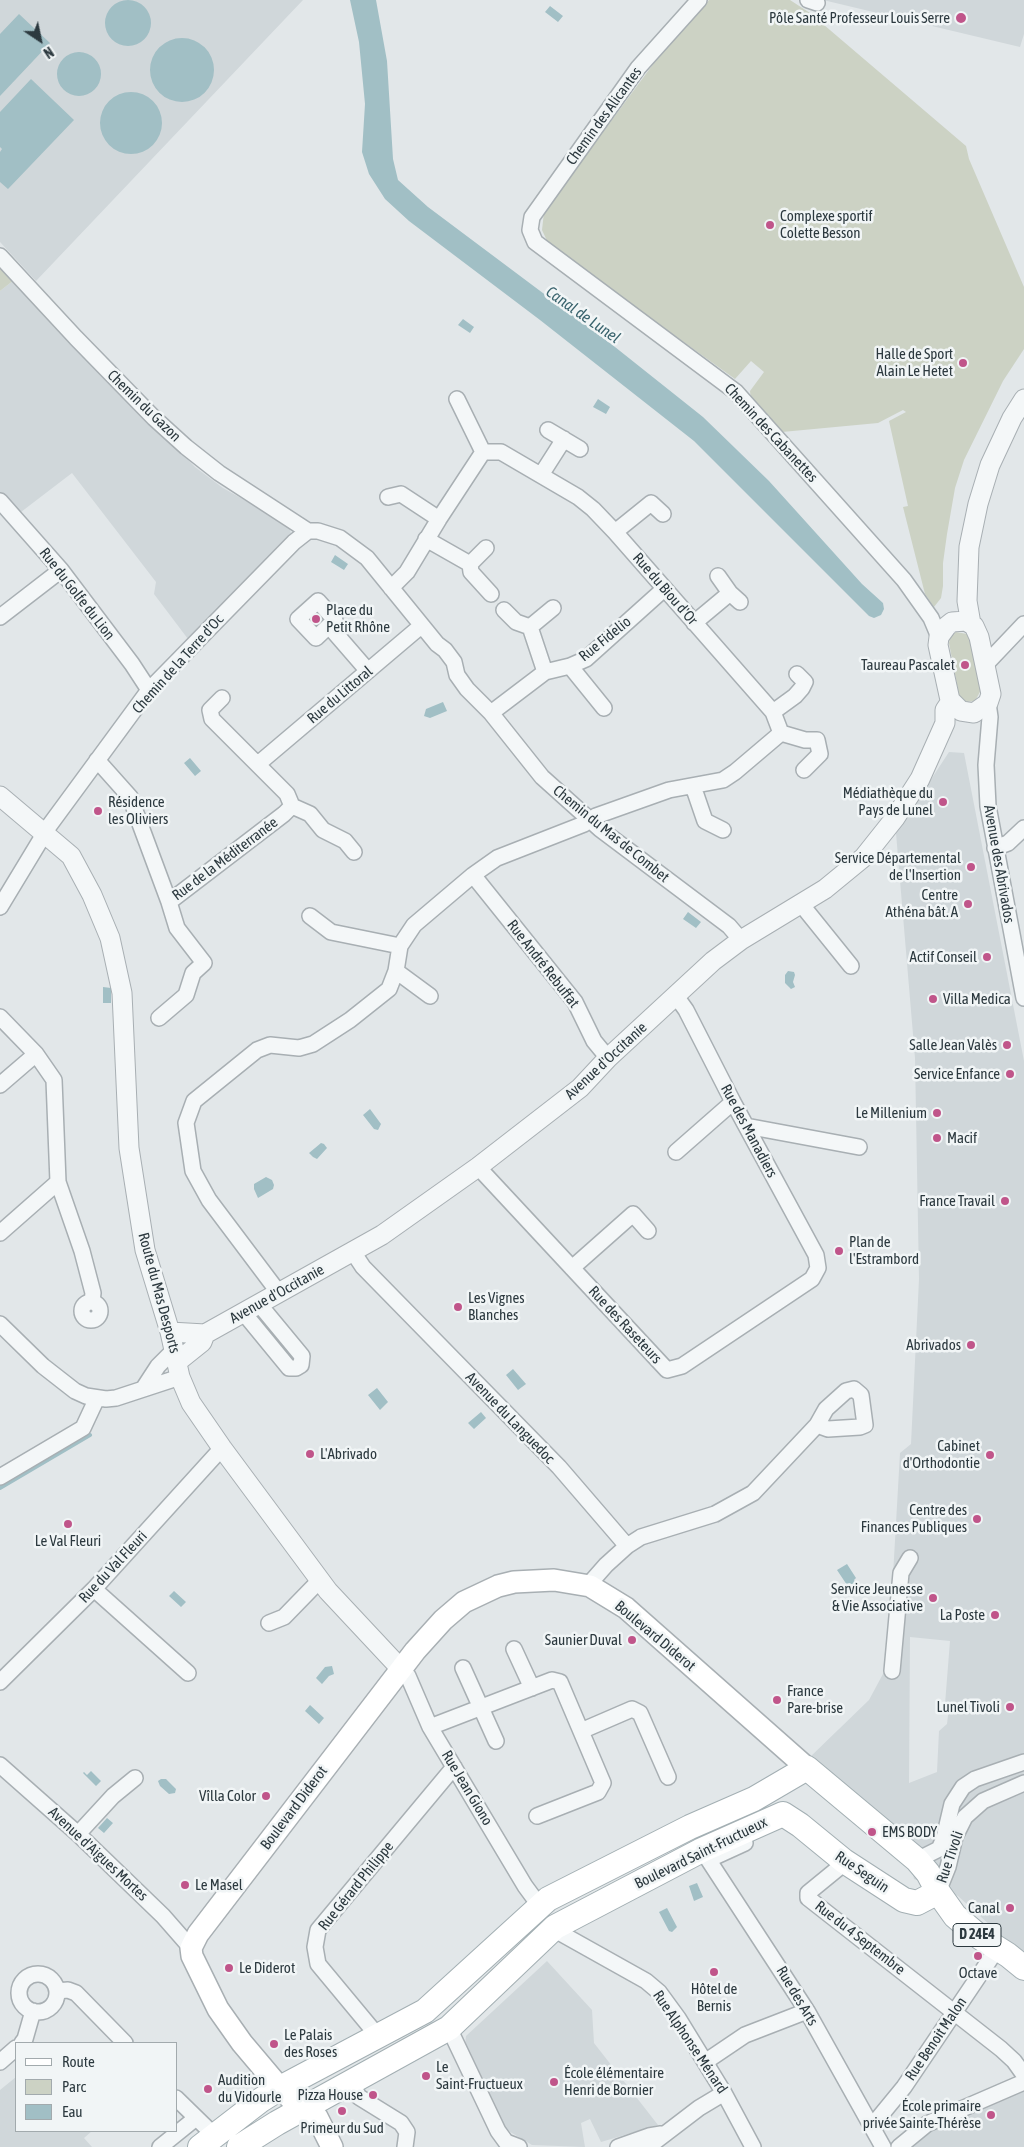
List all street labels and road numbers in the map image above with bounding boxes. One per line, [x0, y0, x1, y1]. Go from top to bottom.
street label: Chemin des Alicantes [562, 64, 646, 168]
street label: Chemin du Gazon [103, 366, 185, 446]
street label: Chemin des Cabanettes [721, 380, 821, 486]
street label: Rue du Golfe du Lion [35, 544, 119, 644]
street label: Rue du Biou d'Or [629, 549, 701, 629]
street label: Chemin de la Terre d'Oc [129, 611, 227, 717]
street label: Rue Fidelio [575, 613, 635, 665]
street label: Rue du Littoral [304, 662, 376, 728]
street label: Chemin du Mas de Combet [549, 782, 673, 886]
street label: Avenue des Abrivados [980, 804, 1018, 924]
street label: Rue de la Méditerranée [169, 814, 281, 904]
street label: Rue André Rebuffat [503, 916, 583, 1012]
street label: Avenue d'Occitanie [561, 1019, 651, 1103]
street label: Rue des Manadiers [717, 1081, 781, 1181]
street label: Route du Mas Desports [134, 1231, 184, 1355]
street label: Avenue d'Occitanie [227, 1261, 327, 1327]
street label: Rue des Raseteurs [585, 1283, 665, 1367]
street label: Avenue du Languedoc [462, 1369, 558, 1467]
street label: Rue du Val Fleuri [75, 1527, 151, 1607]
street label: Boulevard Diderot [611, 1597, 699, 1675]
street label: Rue Jean Giono [438, 1747, 496, 1829]
street label: Boulevard Diderot [257, 1763, 331, 1853]
street label: Avenue d'Aigues Mortes [45, 1803, 151, 1905]
street label: Boulevard Saint-Fructueux [632, 1813, 770, 1893]
street label: Rue Tivoli [933, 1829, 967, 1885]
street label: Rue Gérard Philippe [315, 1838, 397, 1934]
street label: Rue Seguin [832, 1847, 892, 1897]
street label: Rue du 4 Septembre [811, 1897, 909, 1979]
road number: D 24E4 [953, 1924, 1001, 1946]
street label: Rue des Arts [772, 1963, 822, 2029]
street label: Rue Alphonse Ménard [649, 1987, 731, 2097]
street label: Rue Benoit Malon [901, 1994, 971, 2084]

